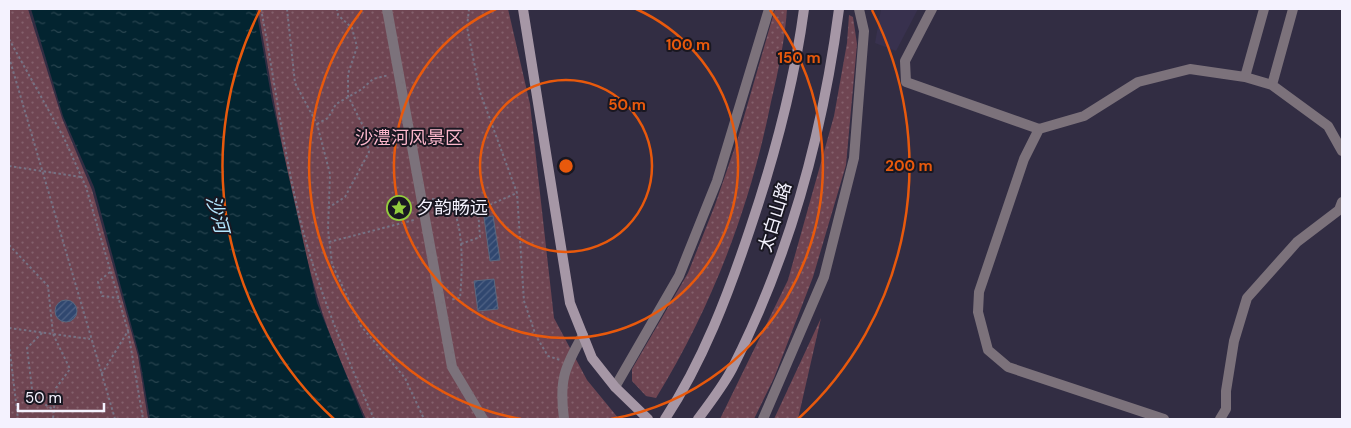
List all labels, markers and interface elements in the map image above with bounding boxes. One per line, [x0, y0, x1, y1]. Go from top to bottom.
text: 100 m [666, 35, 710, 55]
text: 150 m [778, 48, 821, 68]
text: 50 m [608, 95, 646, 115]
park label: 沙澧河风景区 [355, 126, 463, 150]
text: 200 m [885, 156, 933, 176]
centre of rings [557, 157, 575, 175]
street label: 太白山路 [753, 179, 797, 255]
water label: 沙河 [201, 193, 236, 240]
place icon: 夕韵畅远 [386, 195, 412, 221]
place label: 夕韵畅远 [416, 196, 488, 220]
scale bar [18, 380, 104, 412]
text: 50 m [25, 388, 62, 408]

